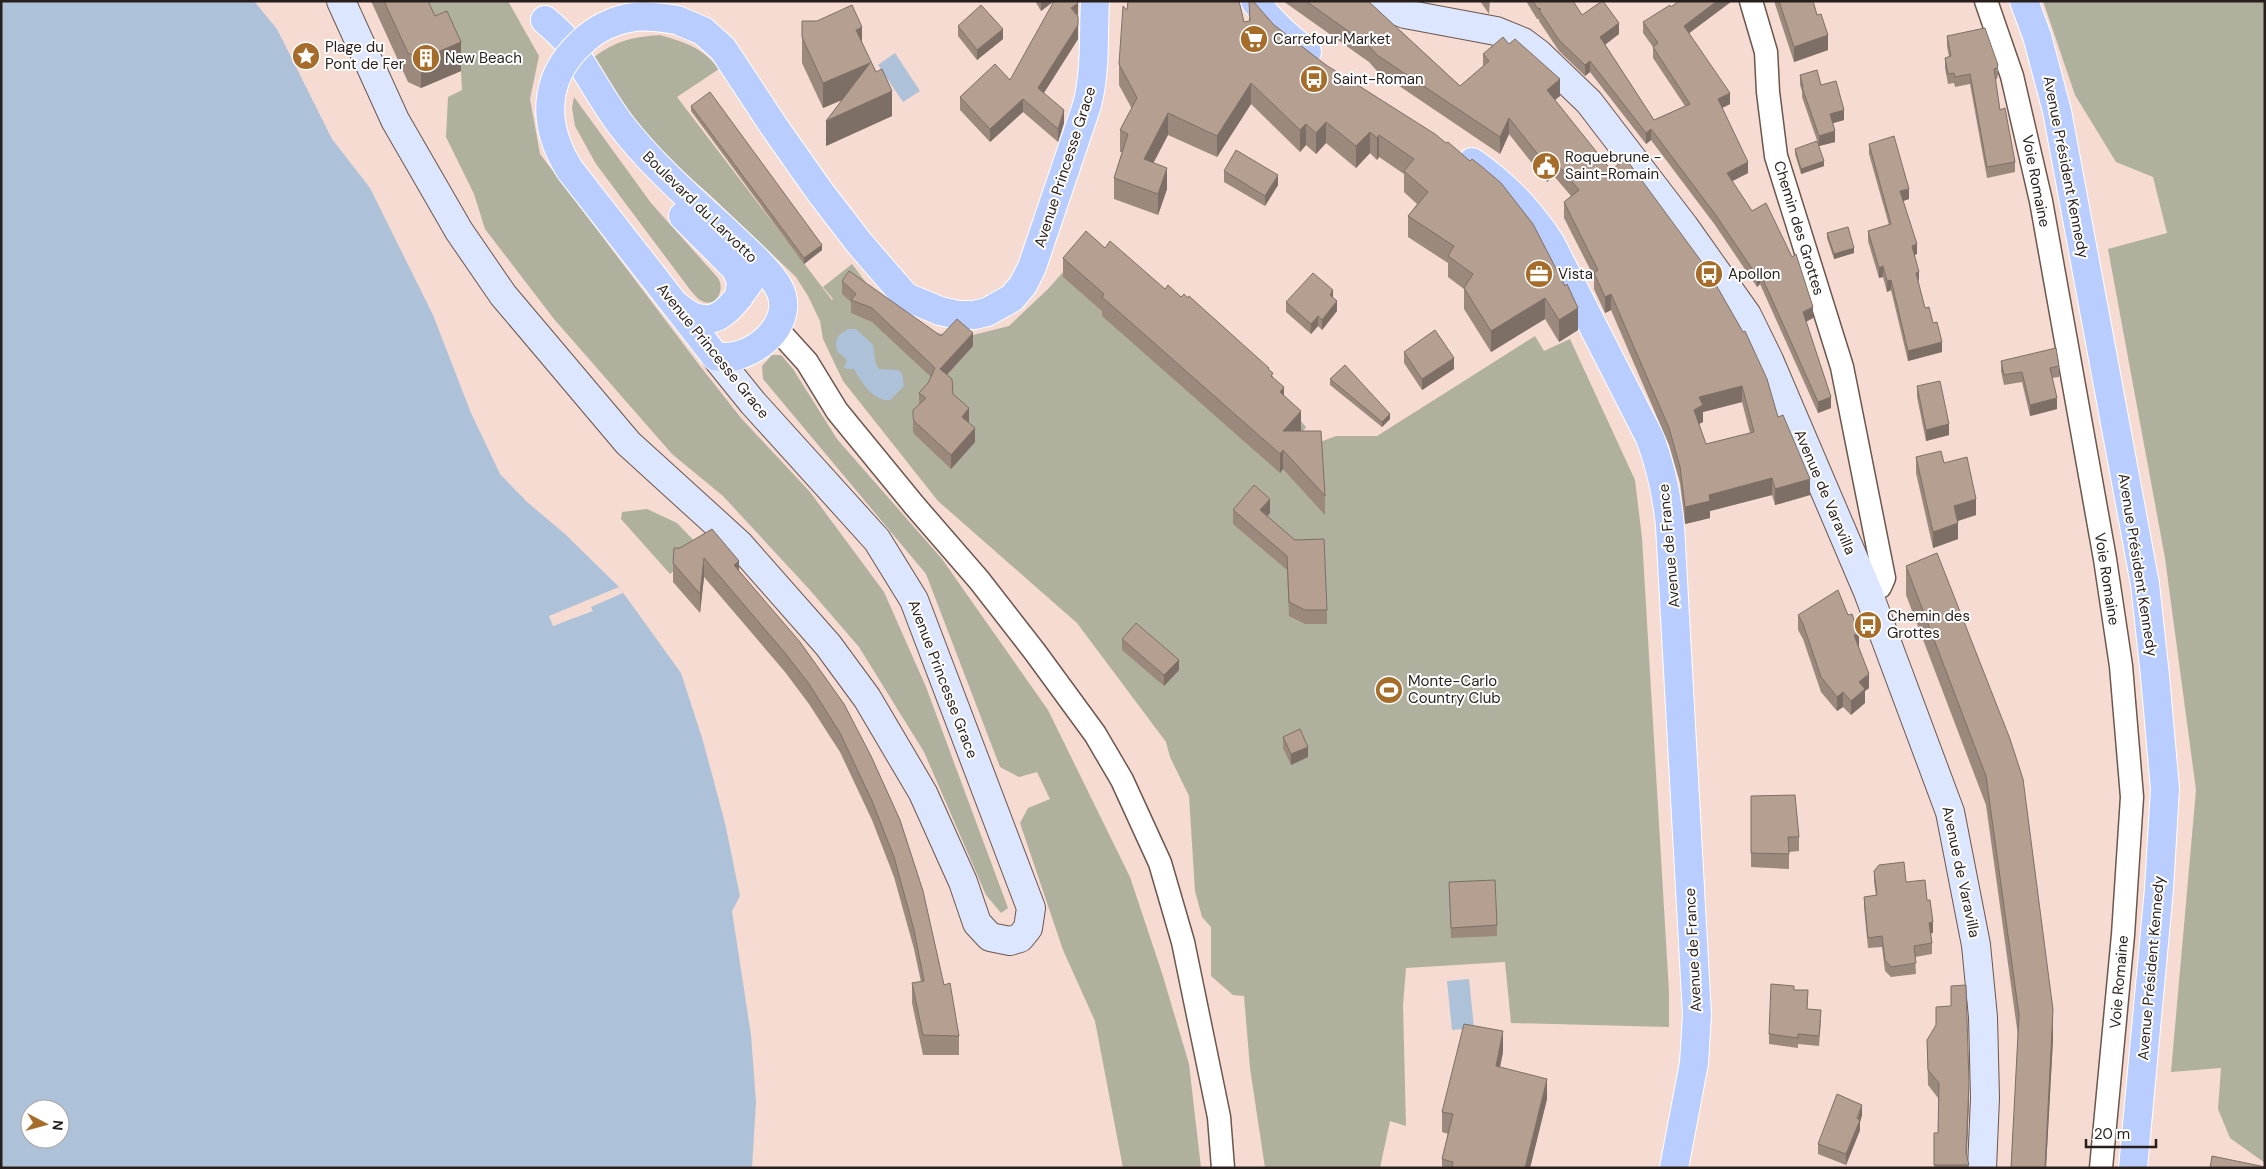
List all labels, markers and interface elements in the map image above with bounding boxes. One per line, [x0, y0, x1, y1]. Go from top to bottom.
supermarket icon: Carrefour Market [1239, 24, 1269, 54]
place label: Carrefour Market [1273, 29, 1391, 49]
place label: Plage du Pont de Fer [325, 37, 405, 74]
place icon: Plage du Pont de Fer [291, 41, 321, 71]
building icon: New Beach [411, 43, 441, 73]
place label: New Beach [445, 48, 522, 68]
bus stop icon: Saint-Roman [1299, 64, 1329, 94]
place label: Saint-Roman [1333, 69, 1424, 89]
street label: Avenue Président Kennedy [2039, 74, 2094, 260]
street label: Avenue Princesse Grace [1029, 84, 1101, 250]
street label: Voie Romaine [2017, 133, 2055, 229]
street label: Boulevard du Larvotto [638, 147, 762, 267]
place label: Roquebrune - Saint-Romain [1565, 147, 1662, 184]
public building icon: Roquebrune - Saint-Romain [1531, 151, 1561, 181]
street label: Chemin des Grottes [1769, 158, 1829, 298]
office icon: Vista [1524, 259, 1554, 289]
bus stop icon: Apollon [1694, 259, 1724, 289]
place label: Vista [1558, 264, 1593, 284]
place label: Apollon [1728, 264, 1780, 284]
street label: Avenue Princesse Grace [652, 279, 774, 423]
street label: Avenue de Varavilla [1790, 426, 1860, 558]
street label: Avenue Président Kennedy [2114, 472, 2162, 659]
street label: Avenue de France [1654, 483, 1684, 609]
street label: Voie Romaine [2090, 531, 2124, 627]
street label: Avenue Princesse Grace [904, 597, 982, 761]
place label: Chemin des Grottes [1887, 606, 1970, 643]
bus stop icon: Chemin des Grottes [1853, 610, 1883, 640]
place label: Monte-Carlo Country Club [1408, 671, 1501, 708]
sports icon: Monte-Carlo Country Club [1374, 675, 1404, 705]
street label: Avenue de Varavilla [1937, 804, 1985, 940]
street label: Avenue Président Kennedy [2133, 874, 2169, 1061]
street label: Avenue de France [1680, 887, 1706, 1013]
street label: Voie Romaine [2105, 934, 2133, 1030]
north arrow [20, 1099, 70, 1149]
scale bar [2086, 1116, 2156, 1148]
text: N [48, 1119, 67, 1131]
text: 20 m [2094, 1124, 2130, 1144]

